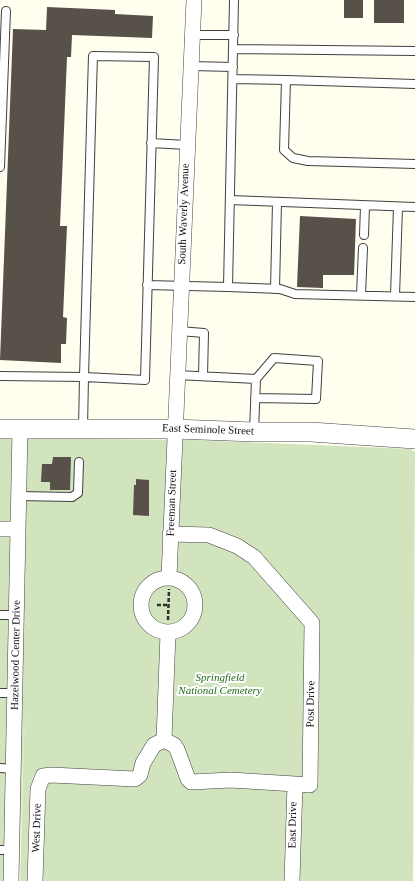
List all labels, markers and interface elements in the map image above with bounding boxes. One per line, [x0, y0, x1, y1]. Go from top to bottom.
street label: South Waverly Avenue [176, 163, 192, 265]
street label: East Seminole Street [162, 422, 254, 438]
street label: Freeman Street [164, 469, 180, 537]
street label: Hazelwood Center Drive [8, 600, 24, 710]
park label: Springfield National Cemetery [178, 671, 262, 697]
street label: Post Drive [304, 681, 318, 727]
street label: East Drive [286, 802, 300, 848]
street label: West Drive [30, 803, 44, 853]

